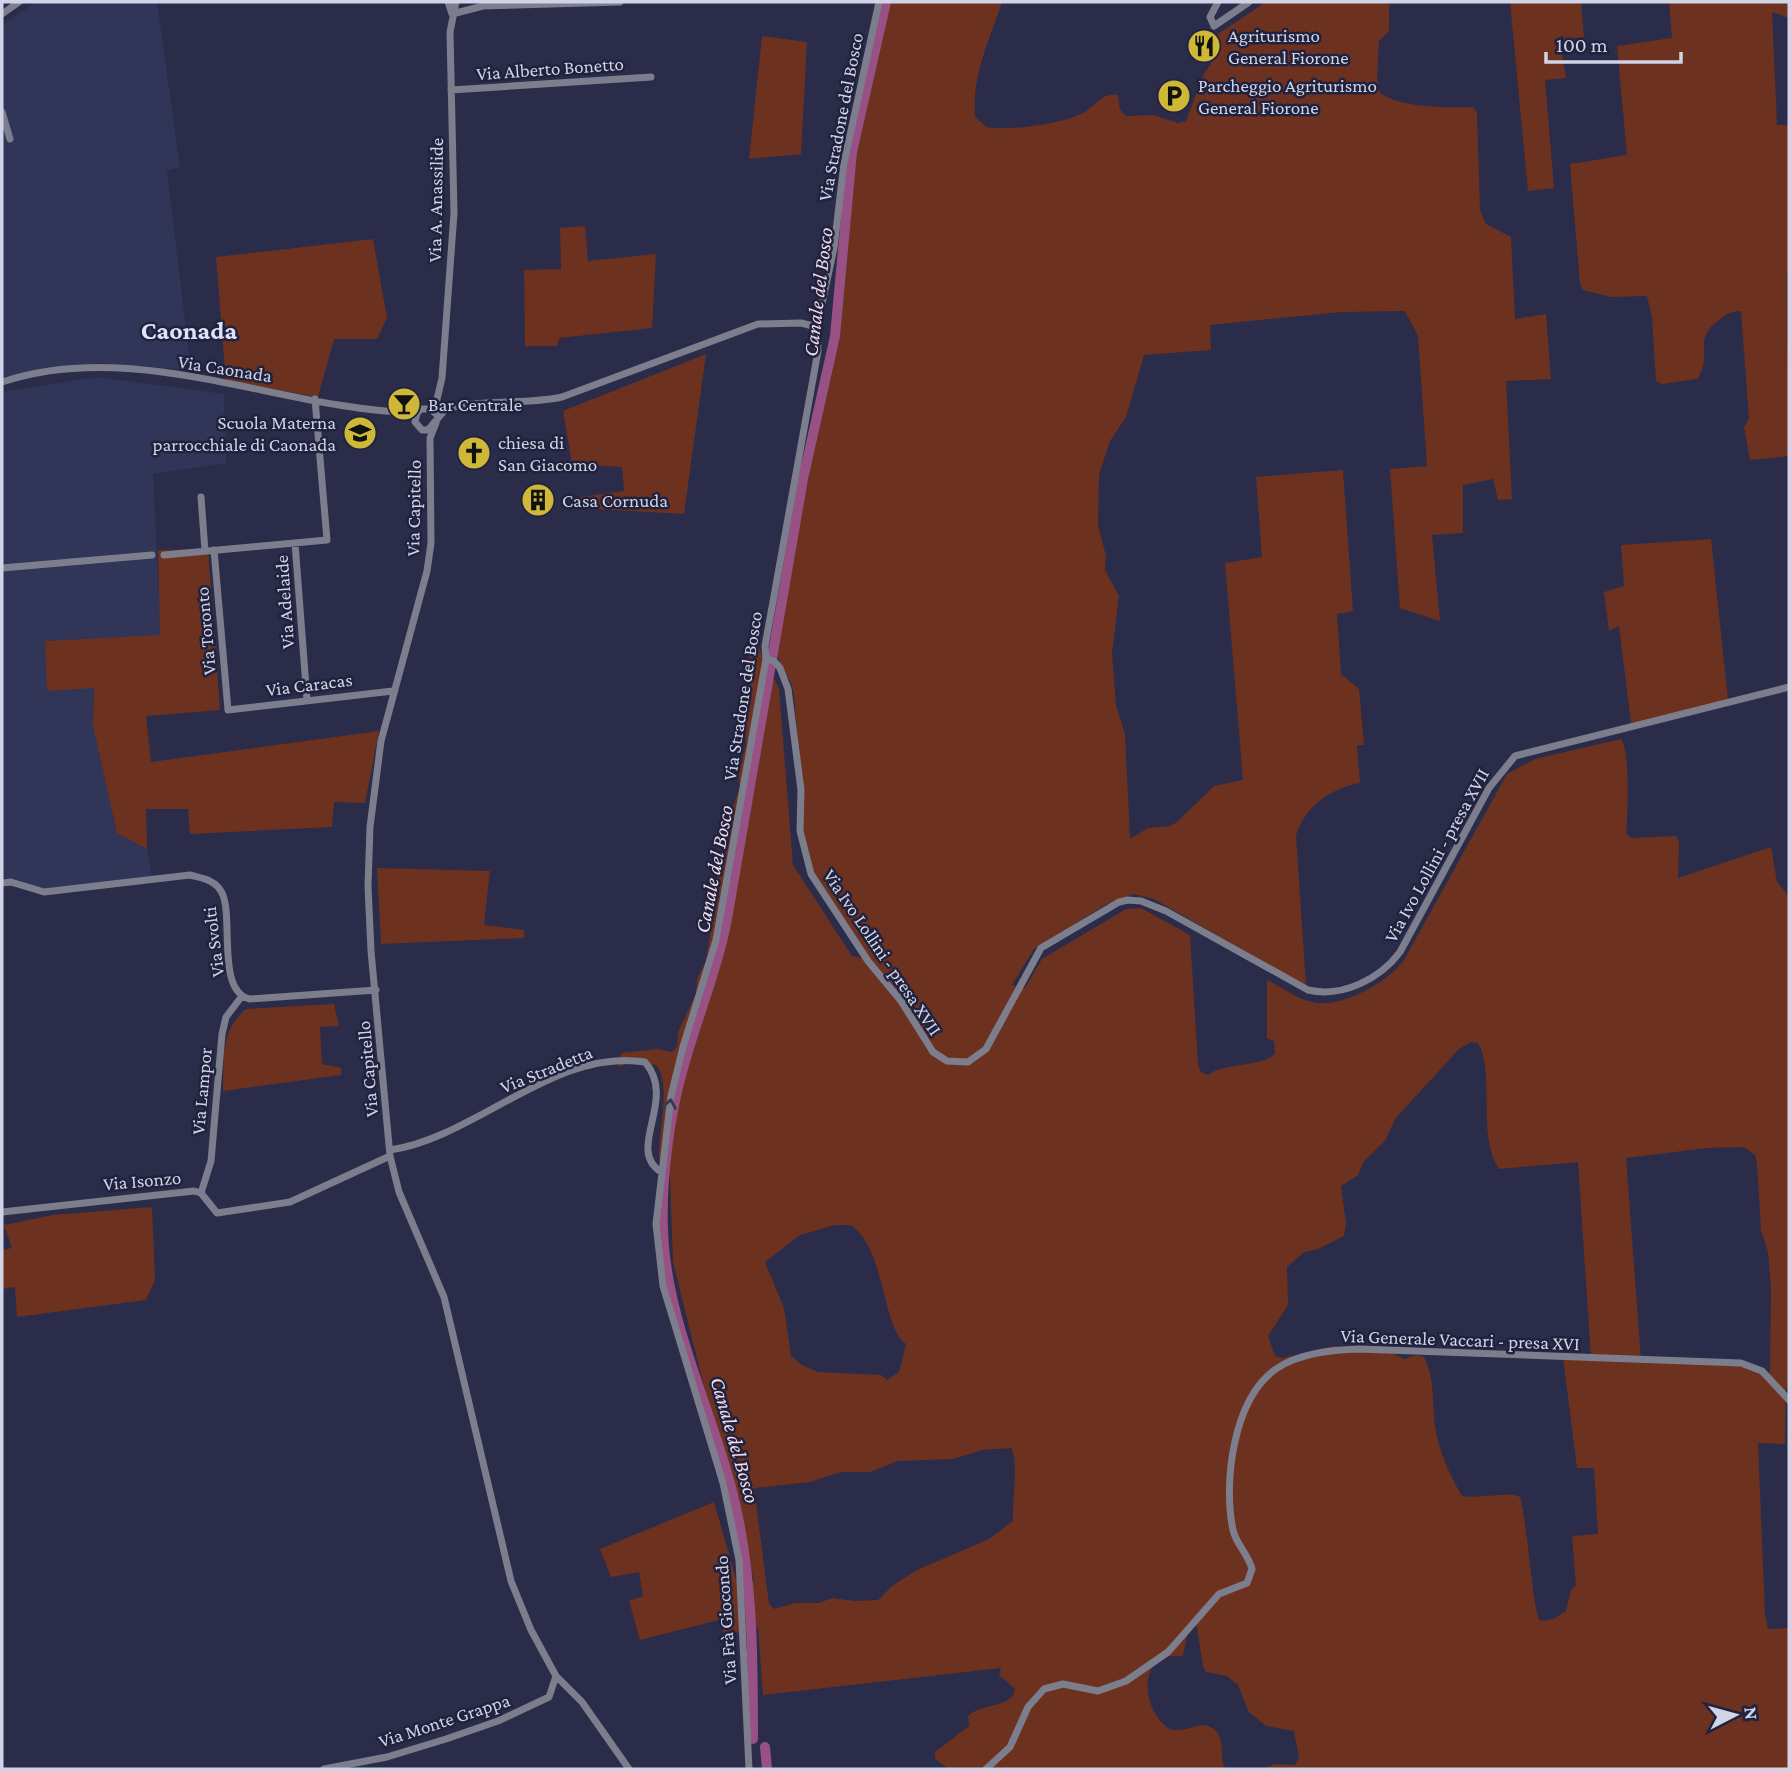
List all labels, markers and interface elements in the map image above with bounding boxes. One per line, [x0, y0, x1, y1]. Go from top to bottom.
scale bar [1546, 21, 1681, 65]
place label: Agriturismo General Fiorone [1228, 25, 1349, 68]
restaurant icon: Agriturismo General Fiorone [1185, 27, 1223, 65]
street label: Via Stradone del Bosco [814, 31, 867, 203]
text: 100 m [1556, 33, 1608, 57]
street label: Via Alberto Bonetto [476, 53, 625, 84]
place label: Parcheggio Agriturismo General Fiorone [1198, 75, 1377, 118]
parking icon: Parcheggio Agriturismo General Fiorone [1155, 77, 1193, 115]
street label: Via A. Anassilide [424, 137, 447, 263]
water label: Canale del Bosco [798, 226, 838, 358]
district label: Caonada [141, 316, 238, 345]
street label: Via Caonada [176, 351, 274, 386]
bar icon: Bar Centrale [385, 385, 423, 423]
place label: Bar Centrale [428, 394, 522, 415]
place label: Scuola Materna parrocchiale di Caonada [153, 412, 336, 455]
school or university icon: Scuola Materna parrocchiale di Caonada [341, 414, 379, 452]
place label: chiesa di San Giacomo [498, 432, 597, 475]
church icon: chiesa di San Giacomo [455, 434, 493, 472]
street label: Via Capitello [402, 460, 425, 557]
building icon: Casa Cornuda [519, 481, 557, 519]
place label: Casa Cornuda [562, 490, 668, 511]
street label: Via Adelaide [271, 554, 298, 650]
street label: Via Toronto [191, 586, 220, 676]
street label: Via Stradone del Bosco [719, 610, 766, 782]
street label: Via Caracas [265, 669, 354, 700]
street label: Via Ivo Lollini - presa XVII [1380, 765, 1493, 946]
water label: Canale del Bosco [690, 803, 738, 935]
street label: Via Ivo Lollini - presa XVII [819, 865, 946, 1039]
street label: Via Svolti [199, 905, 228, 978]
street label: Via Capitello [353, 1020, 382, 1118]
street label: Via Stradetta [497, 1041, 596, 1098]
street label: Via Lampor [187, 1046, 216, 1136]
one-way arrow [662, 1098, 677, 1110]
street label: Via Isonzo [102, 1167, 182, 1194]
street label: Via Generale Vaccari - presa XVI [1340, 1325, 1580, 1354]
water label: Canale del Bosco [706, 1374, 764, 1506]
street label: Via Frà Giocondo [711, 1555, 740, 1685]
north arrow [1700, 1680, 1770, 1750]
street label: Via Monte Grappa [376, 1689, 513, 1752]
text: N [1740, 1706, 1763, 1721]

